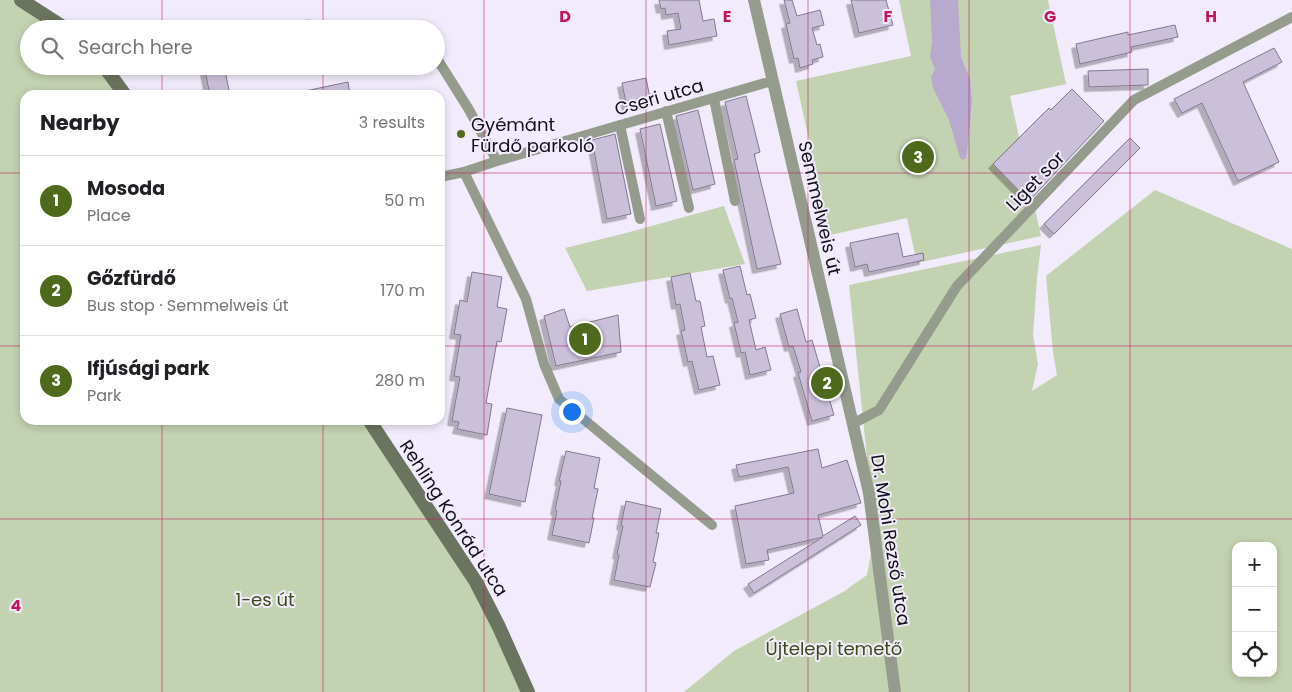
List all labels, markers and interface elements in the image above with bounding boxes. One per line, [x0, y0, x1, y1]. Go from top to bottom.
text: D [559, 5, 571, 28]
text: E [723, 5, 731, 28]
text: F [884, 5, 893, 28]
text: G [1044, 5, 1056, 28]
text: H [1205, 5, 1217, 28]
search box [20, 20, 445, 75]
icon: search [38, 34, 66, 62]
text: Search here [78, 34, 192, 61]
street label: Cseri utca [612, 72, 706, 122]
text: Nearby [40, 108, 120, 137]
text: 3 results [359, 111, 425, 134]
place label: Gyémánt Fürdő parkoló [471, 112, 595, 158]
marker: Gyémánt Fürdő parkoló [455, 128, 467, 140]
street label: Semmelweis út [792, 138, 848, 278]
pin: 3 [902, 138, 934, 176]
street label: Liget sor [1000, 145, 1070, 216]
text: Mosoda [87, 175, 165, 202]
text: 1 [53, 189, 59, 212]
text: 50 m [384, 189, 425, 212]
text: Place [87, 204, 131, 227]
text: Gőzfürdő [87, 265, 176, 292]
text: 2 [51, 279, 61, 302]
text: 170 m [380, 279, 425, 302]
text: Bus stop · Semmelweis út [87, 294, 289, 317]
pin: 1 [569, 320, 601, 358]
text: Ifjúsági park [87, 355, 210, 382]
pin: 2 [811, 364, 843, 402]
text: 3 [51, 369, 61, 392]
text: 280 m [375, 369, 425, 392]
text: Park [87, 384, 121, 407]
your location [559, 399, 585, 425]
street label: Rehling Konrád utca [394, 435, 514, 601]
street label: Dr. Mohi Rezső utca [865, 453, 917, 627]
map controls [1232, 542, 1277, 677]
button: + [1232, 542, 1277, 587]
park label: 1-es út [235, 587, 295, 612]
button: − [1232, 587, 1277, 632]
text: 4 [11, 594, 22, 617]
button: locate [1232, 632, 1277, 677]
park label: Újtelepi temető [766, 636, 902, 661]

